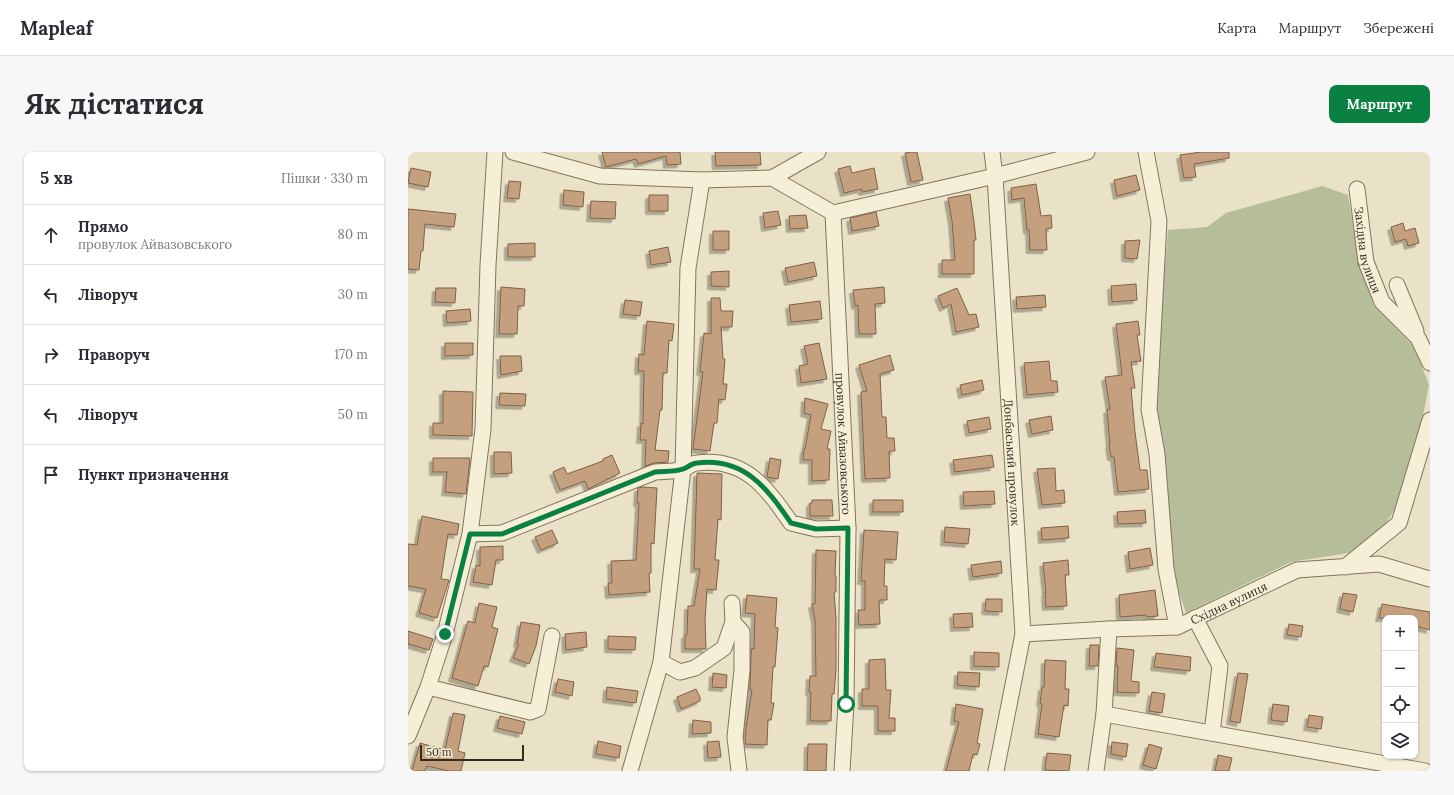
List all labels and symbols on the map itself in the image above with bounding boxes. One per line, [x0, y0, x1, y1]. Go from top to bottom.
street label: Західна вулиця [1352, 206, 1385, 295]
street label: провулок Айвазовського [833, 372, 855, 515]
street label: Донбаський провулок [1001, 398, 1024, 527]
street label: Східна вулиця [1188, 578, 1269, 627]
route end [436, 625, 454, 643]
route start [837, 695, 855, 713]
scale bar [420, 743, 524, 762]

